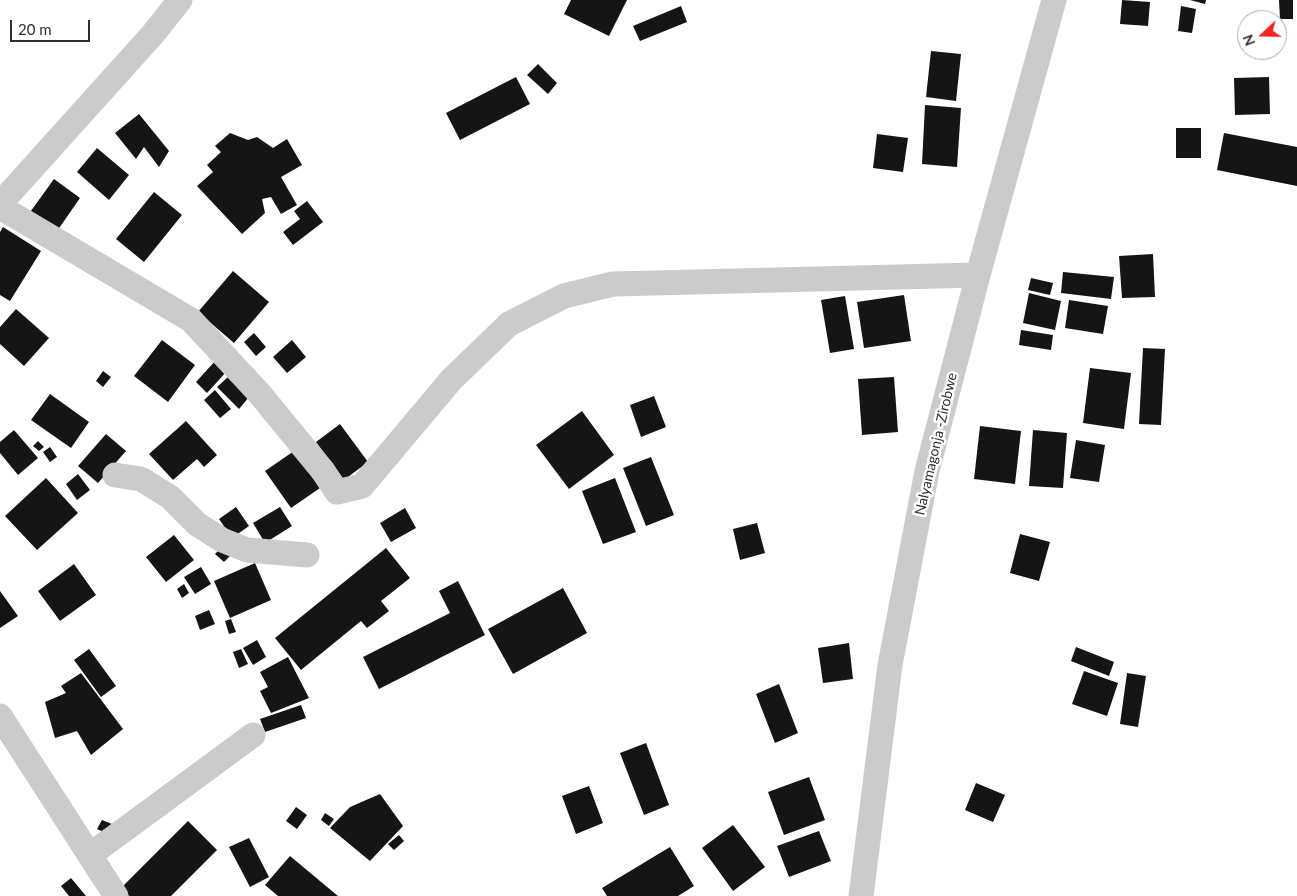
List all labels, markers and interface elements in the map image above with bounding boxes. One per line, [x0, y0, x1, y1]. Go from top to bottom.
scale bar [12, 10, 92, 42]
north arrow [1237, 10, 1287, 60]
text: 20 m [18, 20, 52, 38]
text: N [1239, 32, 1258, 48]
street label: Nalyamagonja -Zirobwe [911, 371, 961, 517]

